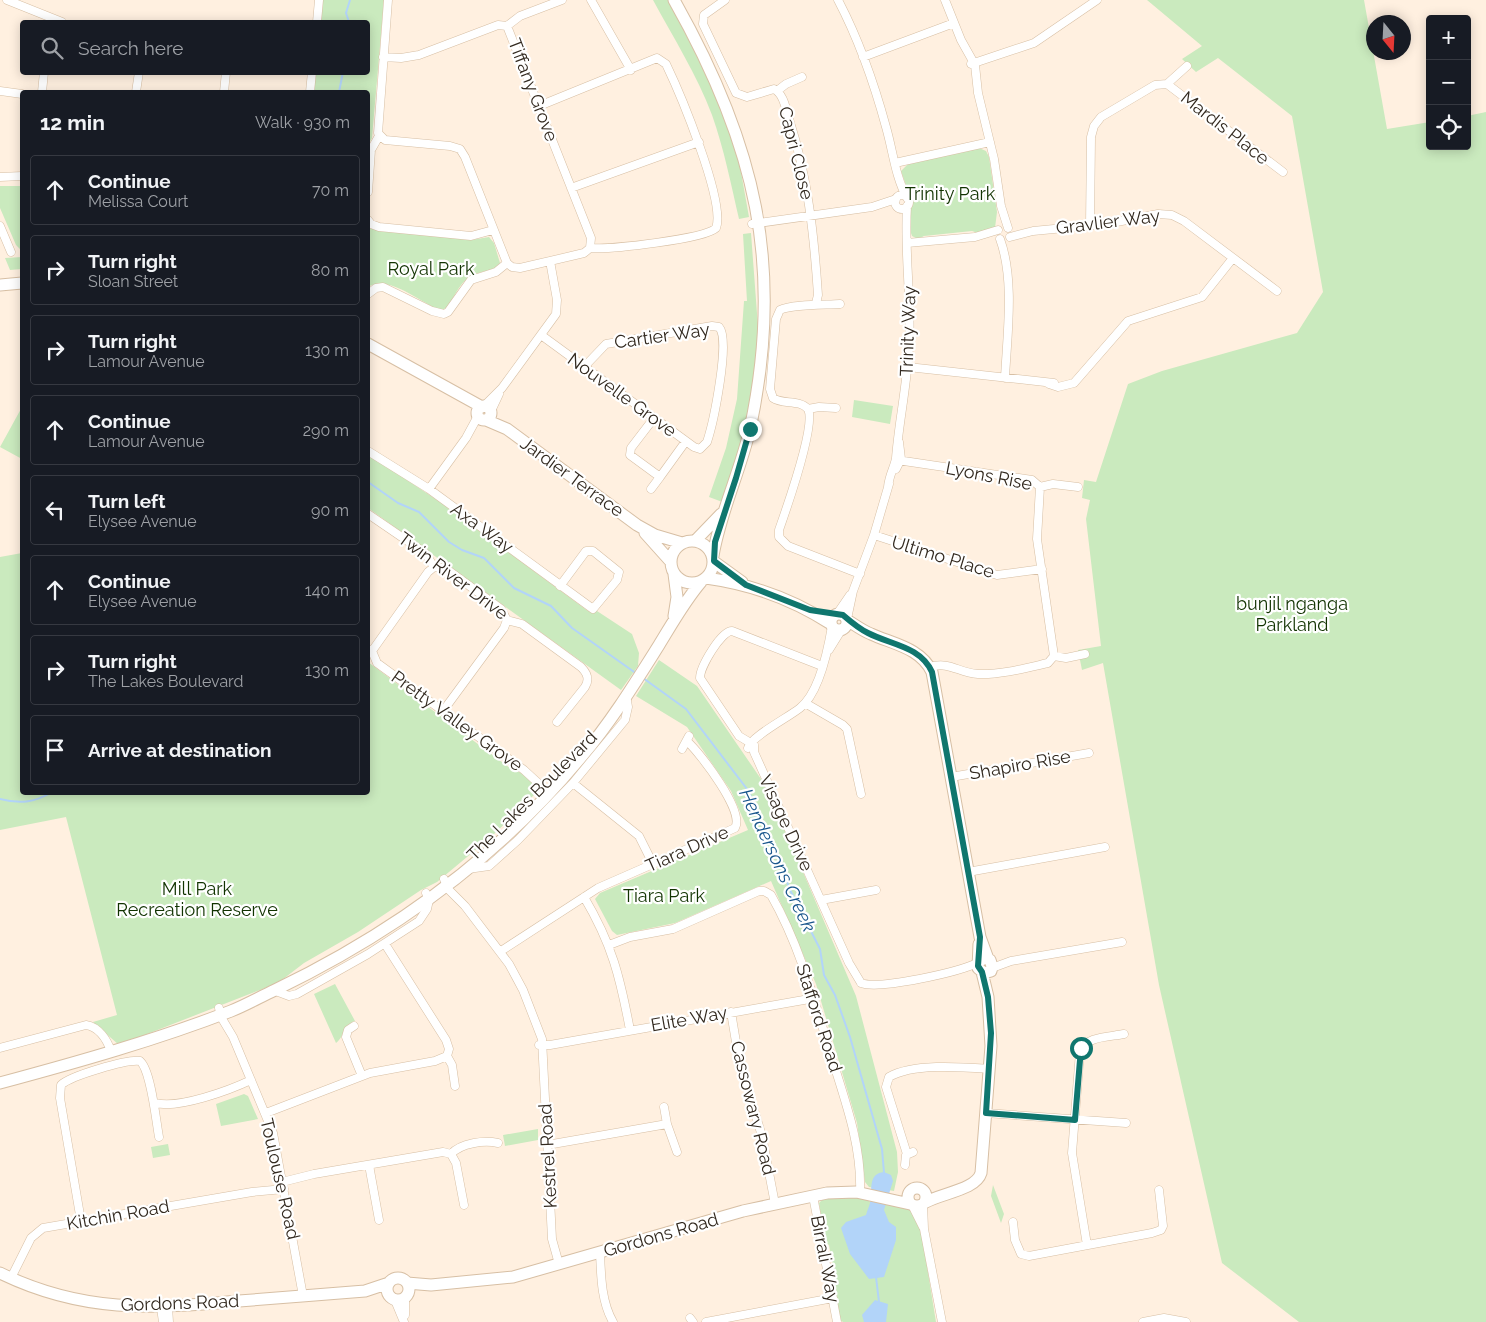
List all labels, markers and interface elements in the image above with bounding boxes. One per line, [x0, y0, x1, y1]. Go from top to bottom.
north arrow [1366, 15, 1411, 60]
map controls [1426, 15, 1471, 150]
button: + [1426, 15, 1471, 60]
search box [20, 20, 370, 75]
icon: search [38, 34, 66, 62]
street label: Tiffany Grove [504, 35, 563, 145]
text: Search here [78, 37, 184, 59]
button: − [1426, 60, 1471, 105]
street label: Mardis Place [1177, 87, 1274, 169]
street label: Capri Close [775, 104, 818, 202]
button: locate [1426, 105, 1471, 150]
text: 12 min [40, 110, 105, 135]
text: Walk · 930 m [255, 113, 350, 132]
text: Continue [88, 170, 171, 192]
icon: ahead [41, 176, 69, 204]
text: 70 m [312, 181, 349, 200]
park label: Trinity Park [905, 183, 996, 204]
text: Melissa Court [88, 192, 188, 211]
street label: Gravlier Way [1055, 205, 1161, 238]
text: Turn right [88, 250, 177, 272]
icon: right [41, 256, 69, 284]
park label: Royal Park [388, 258, 475, 279]
text: 80 m [311, 261, 349, 280]
text: Sloan Street [88, 272, 178, 291]
street label: Trinity Way [895, 285, 920, 377]
street label: Cartier Way [613, 318, 711, 353]
text: Turn right [88, 330, 177, 352]
icon: right [41, 336, 69, 364]
text: 130 m [305, 341, 349, 360]
street label: Nouvelle Grove [564, 348, 681, 441]
text: Lamour Avenue [88, 352, 205, 371]
text: Continue [88, 410, 171, 432]
icon: ahead [41, 416, 69, 444]
route end [739, 418, 762, 441]
text: 290 m [303, 421, 349, 440]
text: Lamour Avenue [88, 432, 205, 451]
street label: Jardier Terrace [517, 432, 628, 521]
street label: Lyons Rise [944, 457, 1035, 494]
text: Turn left [88, 490, 165, 512]
icon: left [41, 496, 69, 524]
street label: Axa Way [447, 498, 518, 557]
text: 90 m [311, 501, 349, 520]
text: Elysee Avenue [88, 512, 197, 531]
street label: Twin River Drive [394, 527, 513, 624]
street label: Ultimo Place [889, 531, 998, 582]
text: Continue [88, 570, 171, 592]
icon: ahead [41, 576, 69, 604]
text: 140 m [305, 581, 349, 600]
text: Elysee Avenue [88, 592, 197, 611]
park label: bunjil nganga Parkland [1236, 593, 1348, 635]
text: Turn right [88, 650, 177, 672]
icon: right [41, 656, 69, 684]
text: 130 m [305, 661, 349, 680]
street label: Pretty Valley Grove [388, 666, 527, 776]
text: The Lakes Boulevard [88, 672, 243, 691]
street label: The Lakes Boulevard [462, 726, 601, 865]
icon: arrive [41, 736, 69, 764]
text: Arrive at destination [88, 739, 272, 761]
street label: Shapiro Rise [968, 745, 1073, 784]
street label: Visage Drive [755, 771, 818, 875]
water label: Hendersons Creek [735, 785, 821, 935]
street label: Tiara Drive [642, 821, 732, 876]
park label: Mill Park Recreation Reserve [116, 878, 278, 920]
park label: Tiara Park [623, 885, 706, 906]
street label: Stafford Road [792, 961, 847, 1075]
street label: Elite Way [649, 1001, 729, 1036]
route start [1070, 1037, 1093, 1060]
street label: Cassowary Road [727, 1039, 780, 1177]
street label: Kestrel Road [534, 1103, 561, 1209]
street label: Toulouse Road [256, 1116, 305, 1242]
street label: Kitchin Road [65, 1195, 171, 1234]
street label: Gordons Road [601, 1208, 721, 1261]
street label: Birrali Way [807, 1214, 844, 1304]
street label: Gordons Road [120, 1290, 240, 1315]

